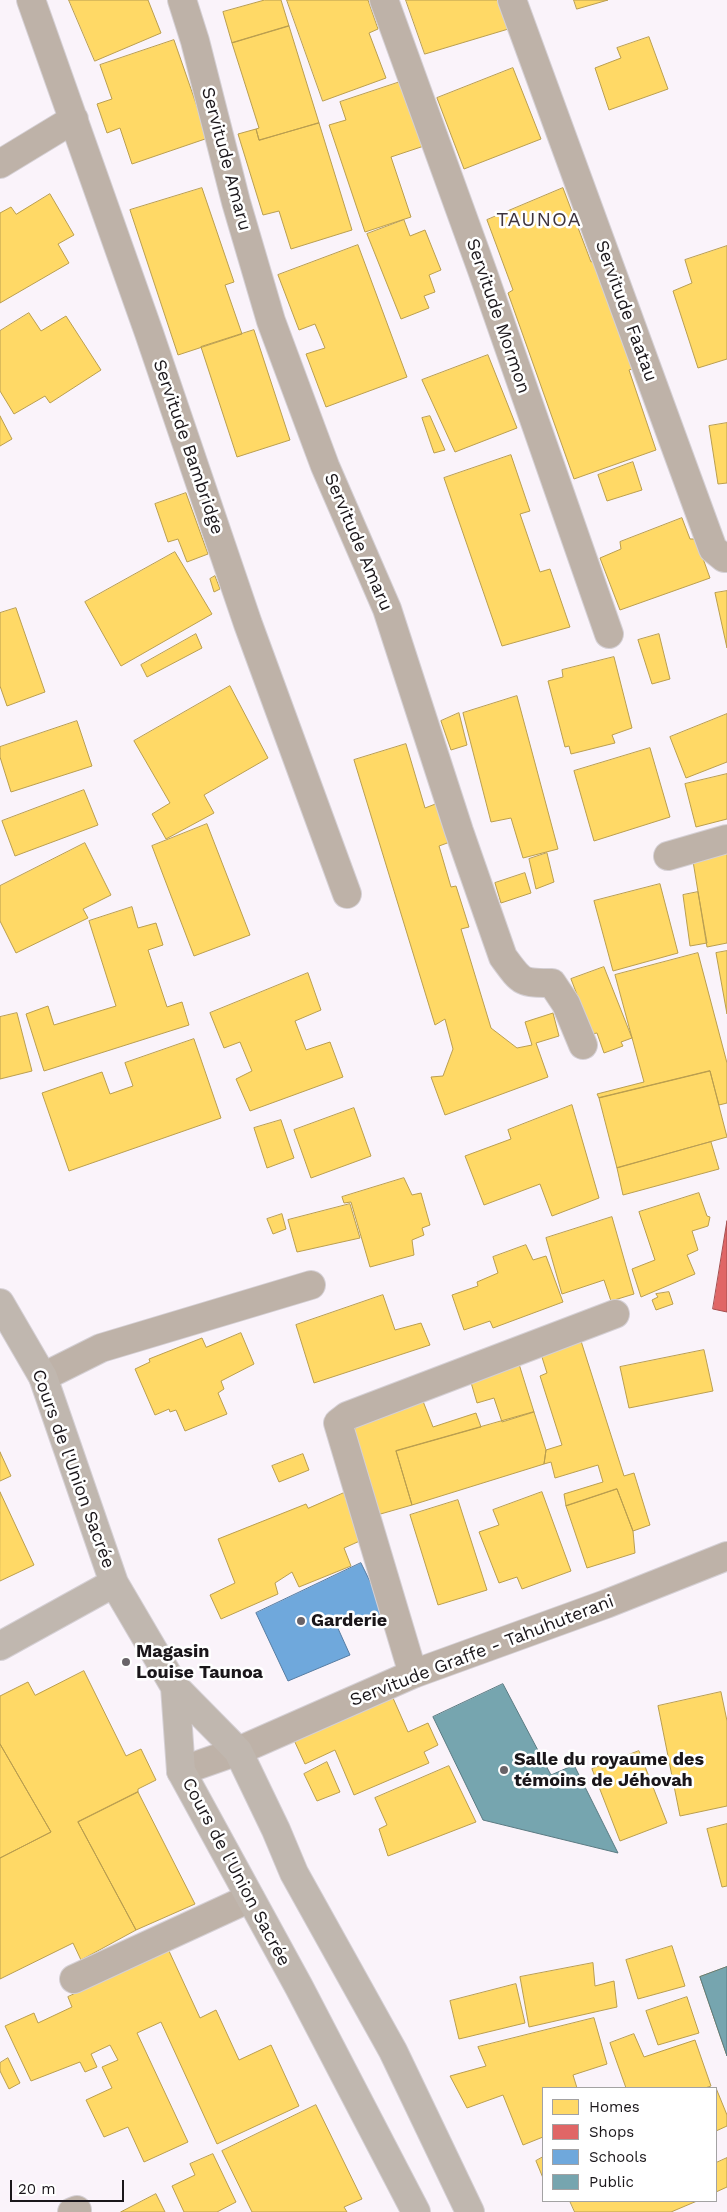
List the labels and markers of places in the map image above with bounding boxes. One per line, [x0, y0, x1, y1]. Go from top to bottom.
place label: Garderie [311, 1610, 387, 1632]
marker: Garderie [295, 1615, 307, 1627]
place label: Magasin Louise Taunoa [136, 1641, 263, 1684]
marker: Magasin Louise Taunoa [120, 1656, 132, 1668]
place label: Salle du royaume des témoins de Jéhovah [514, 1749, 704, 1792]
marker: Salle du royaume des témoins de Jéhovah [498, 1764, 510, 1776]

